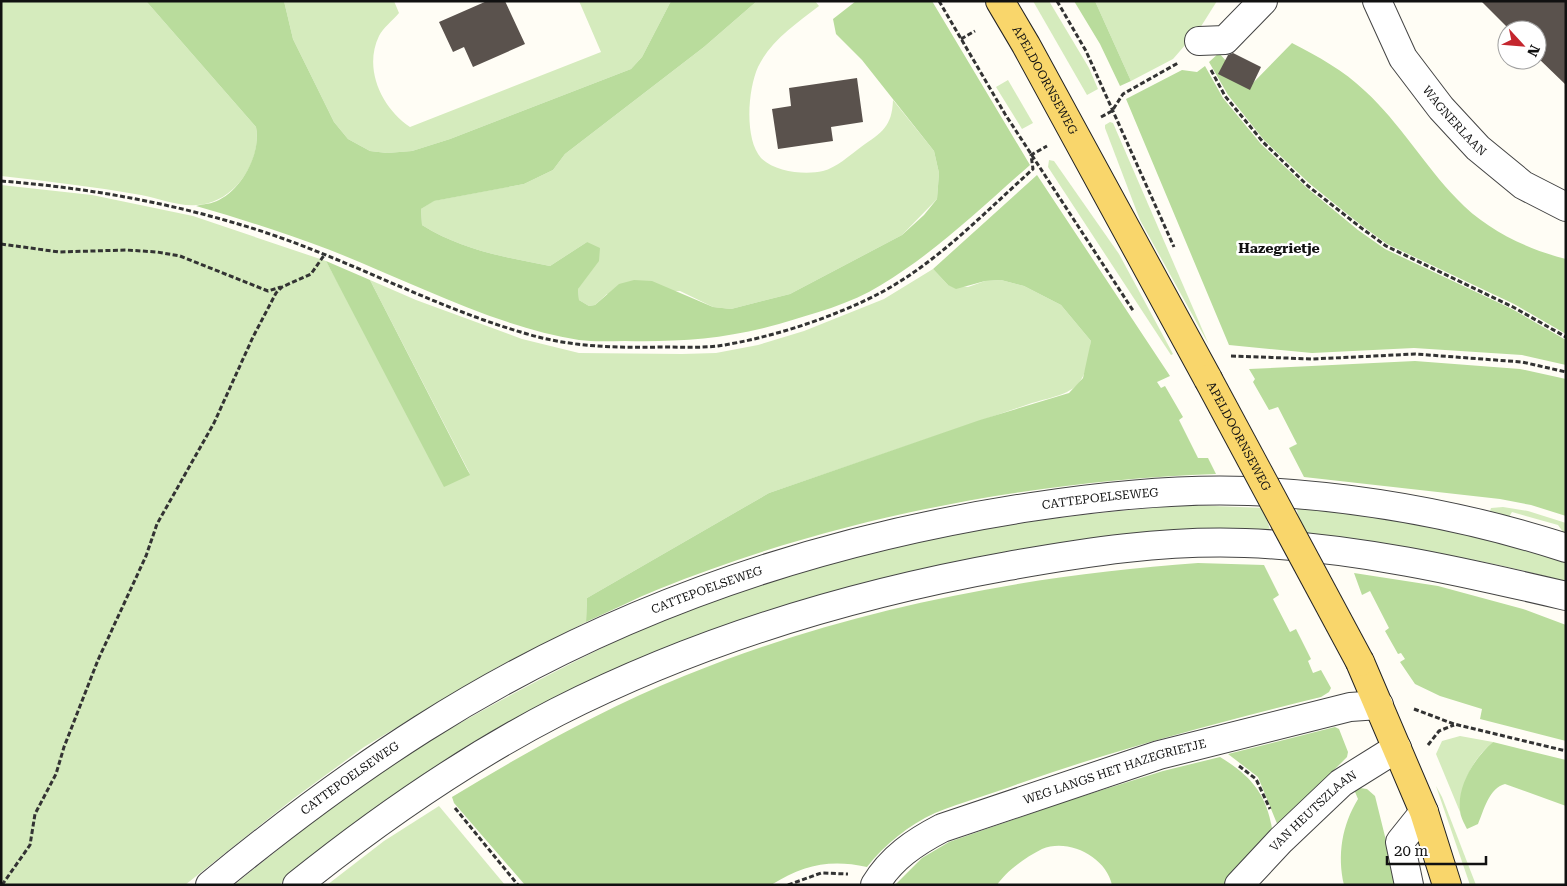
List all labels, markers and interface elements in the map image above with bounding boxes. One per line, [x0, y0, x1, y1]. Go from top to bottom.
north arrow [1497, 20, 1547, 70]
street label: APELDOORNSEWEG [1009, 23, 1081, 137]
text: N [1524, 42, 1543, 59]
street label: WAGNERLAAN [1420, 83, 1489, 159]
district label: Hazegrietje [1238, 240, 1320, 256]
street label: APELDOORNSEWEG [1204, 379, 1274, 494]
street label: CATTEPOELSEWEG [1041, 485, 1160, 512]
street label: CATTEPOELSEWEG [649, 563, 765, 617]
street label: WEG LANGS HET HAZEGRIETJE [1022, 736, 1208, 807]
street label: CATTEPOELSEWEG [298, 738, 402, 818]
street label: VAN HEUTSZLAAN [1267, 768, 1360, 854]
scale bar [1387, 834, 1486, 866]
text: 20 m [1394, 842, 1429, 860]

